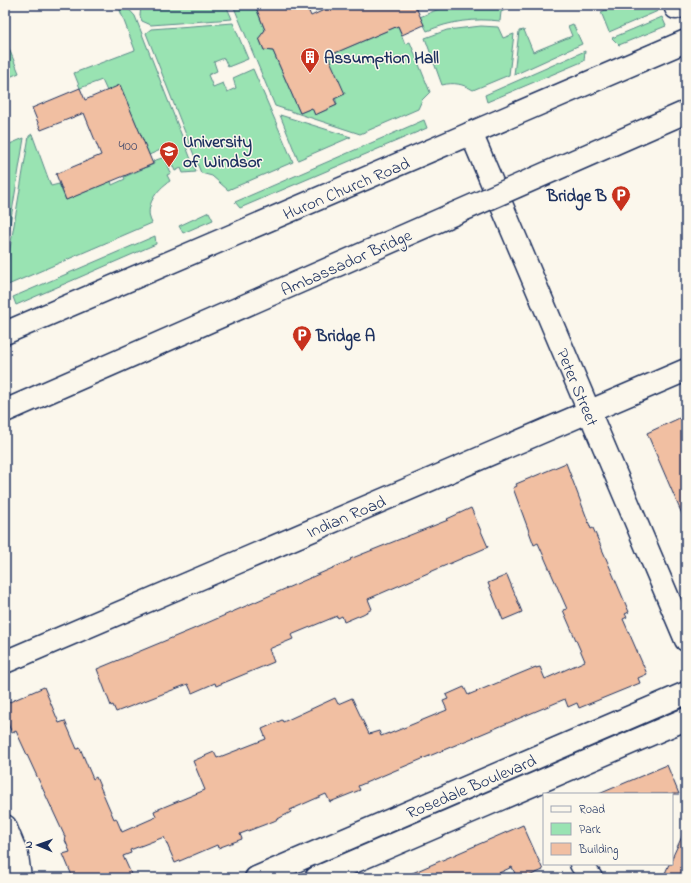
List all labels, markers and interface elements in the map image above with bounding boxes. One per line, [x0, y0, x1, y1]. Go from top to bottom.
building icon: Assumption Hall [299, 46, 321, 74]
place label: Assumption Hall [324, 46, 439, 71]
place label: University of Windsor [183, 130, 262, 175]
house number: 400 [118, 135, 138, 157]
school or university icon: University of Windsor [158, 140, 180, 168]
street label: Huron Church Road [279, 151, 414, 227]
place label: Bridge B [546, 184, 608, 211]
parking icon: Bridge B [610, 184, 632, 212]
street label: Ambassador Bridge [277, 223, 417, 305]
parking icon: Bridge A [291, 324, 313, 352]
place label: Bridge A [315, 324, 375, 351]
street label: Peter Street [549, 345, 604, 431]
street label: Indian Road [303, 489, 390, 545]
street label: Rosedale Boulevard [403, 749, 541, 826]
legend [543, 793, 673, 865]
text: Road [579, 801, 605, 819]
text: Park [579, 821, 601, 839]
north arrow [18, 825, 58, 865]
text: N [21, 841, 37, 849]
text: Building [578, 841, 618, 860]

